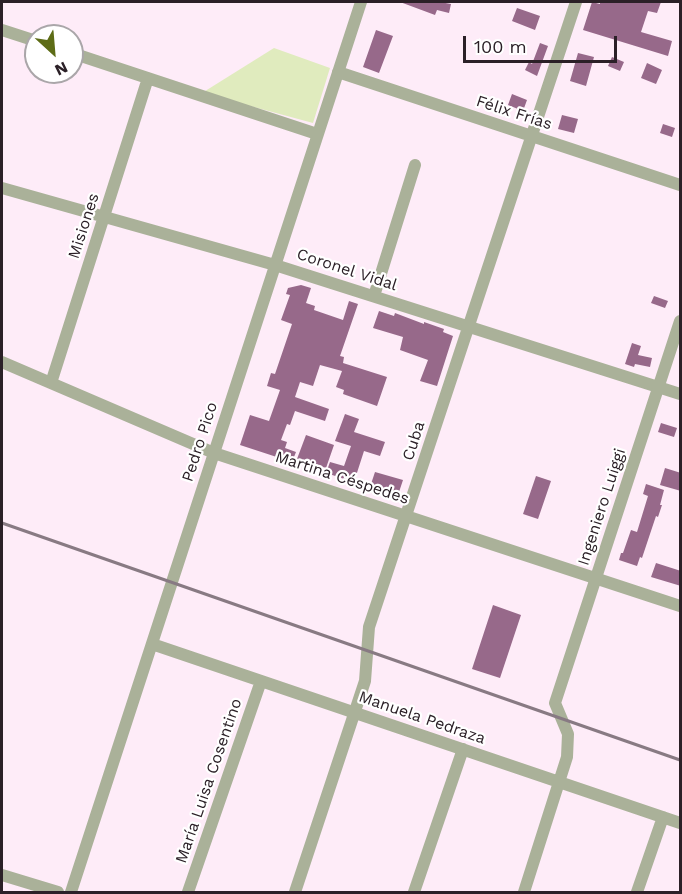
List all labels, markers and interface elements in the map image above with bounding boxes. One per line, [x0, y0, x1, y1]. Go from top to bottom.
north arrow [24, 24, 84, 84]
scale bar [466, 24, 620, 62]
text: 100 m [474, 36, 527, 57]
text: N [52, 58, 71, 80]
street label: Félix Frías [474, 92, 554, 134]
street label: Misiones [64, 191, 104, 261]
street label: Coronel Vidal [294, 245, 400, 295]
street label: Pedro Pico [178, 400, 222, 484]
street label: Cuba [399, 419, 429, 463]
street label: Ingeniero Luiggi [574, 446, 630, 568]
street label: Martina Céspedes [273, 447, 411, 509]
street label: Manuela Pedraza [356, 687, 488, 749]
street label: María Luisa Cosentino [172, 696, 246, 866]

